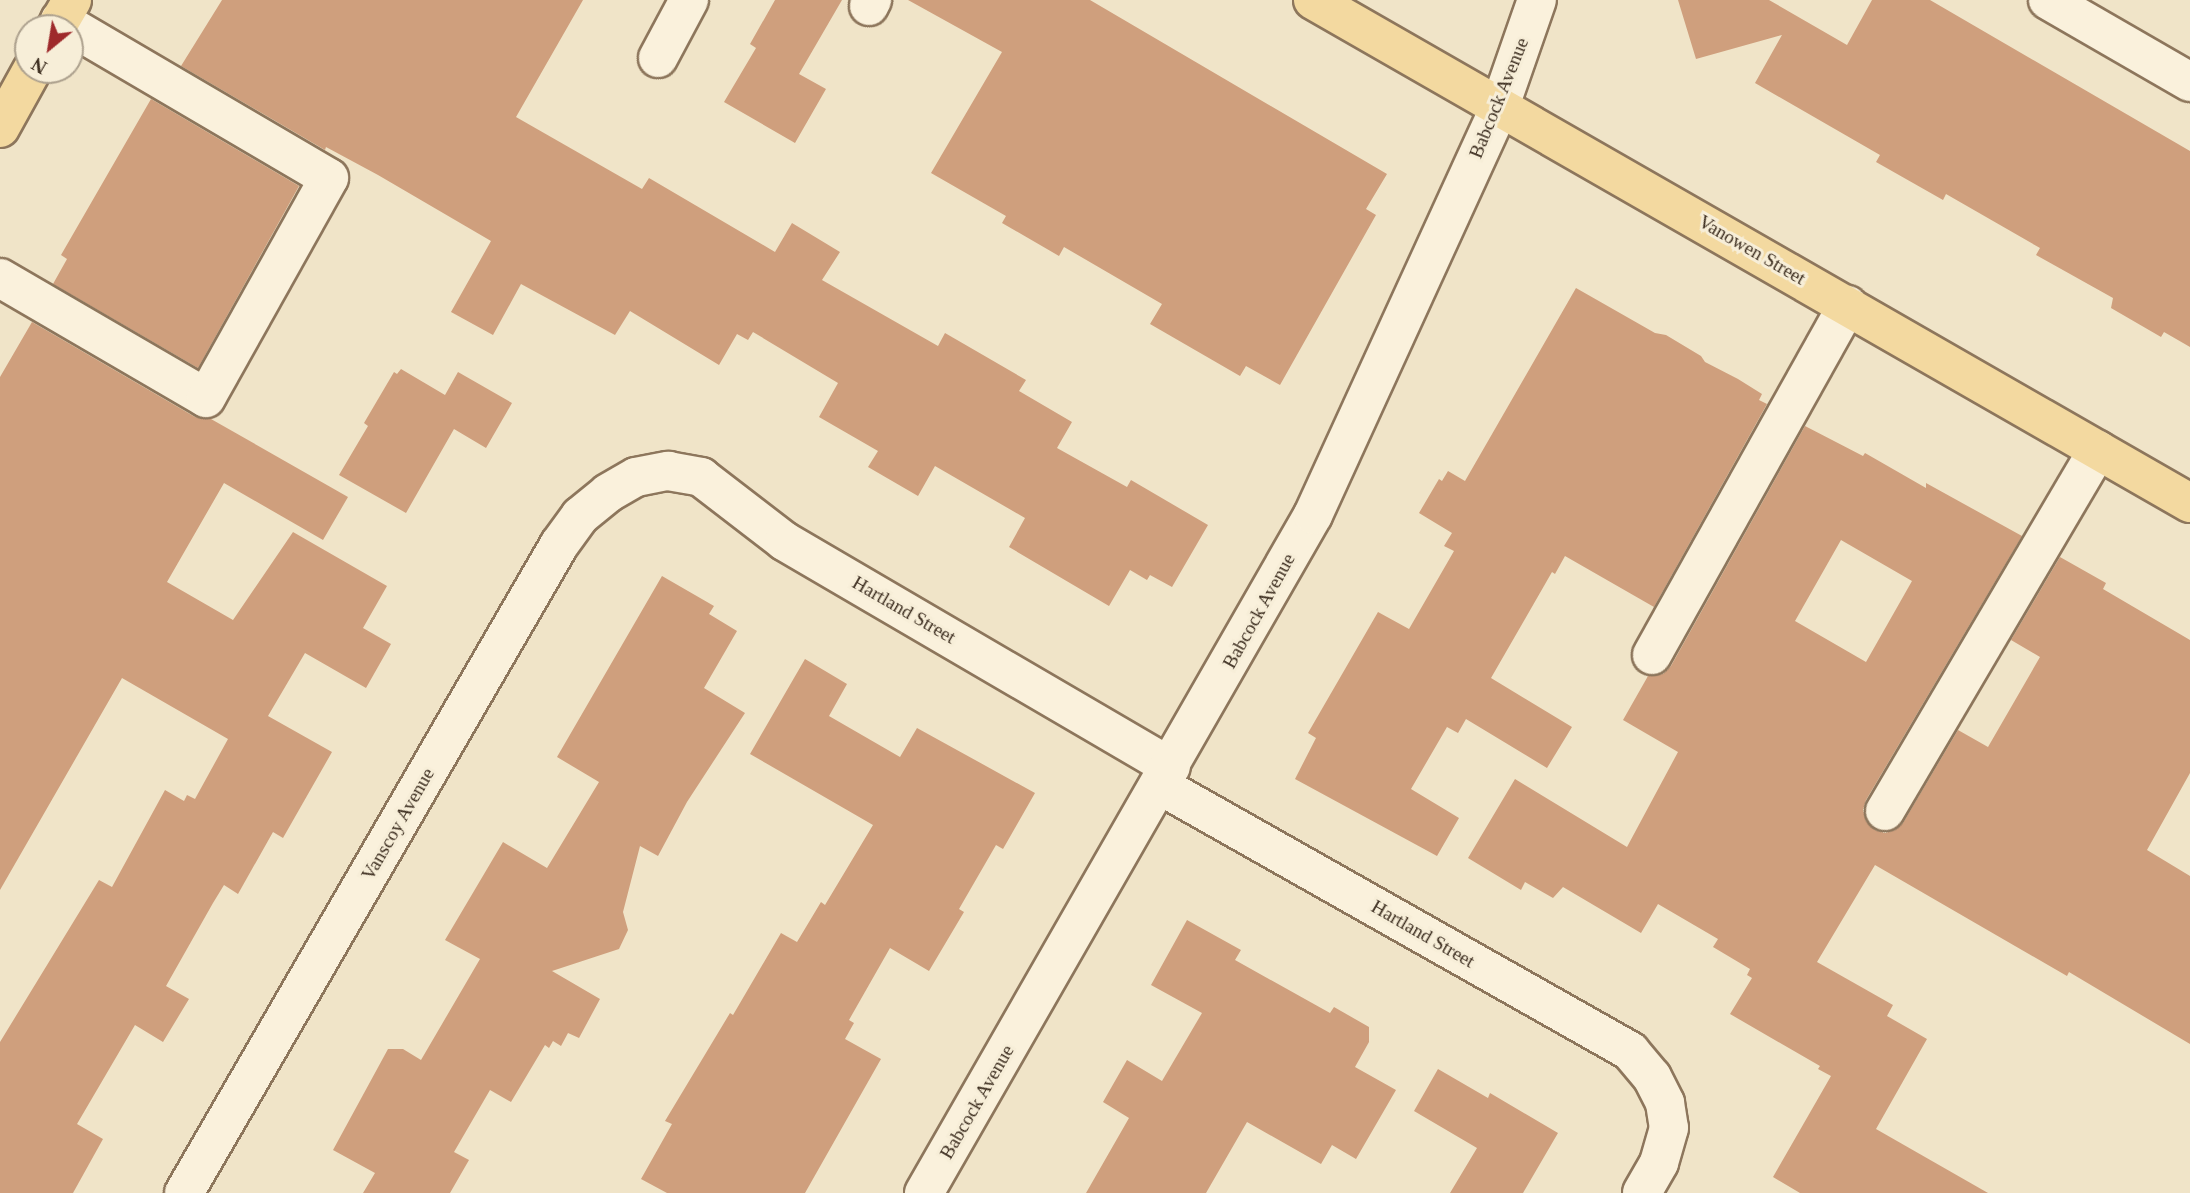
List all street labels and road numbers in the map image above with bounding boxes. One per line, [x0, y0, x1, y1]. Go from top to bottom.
street label: Babcock Avenue [1464, 34, 1534, 162]
street label: Vanowen Street [1694, 210, 1810, 290]
street label: Babcock Avenue [1218, 549, 1300, 673]
street label: Hartland Street [848, 571, 960, 649]
street label: Vanscoy Avenue [356, 763, 440, 885]
street label: Hartland Street [1367, 895, 1479, 973]
street label: Babcock Avenue [935, 1040, 1019, 1164]

